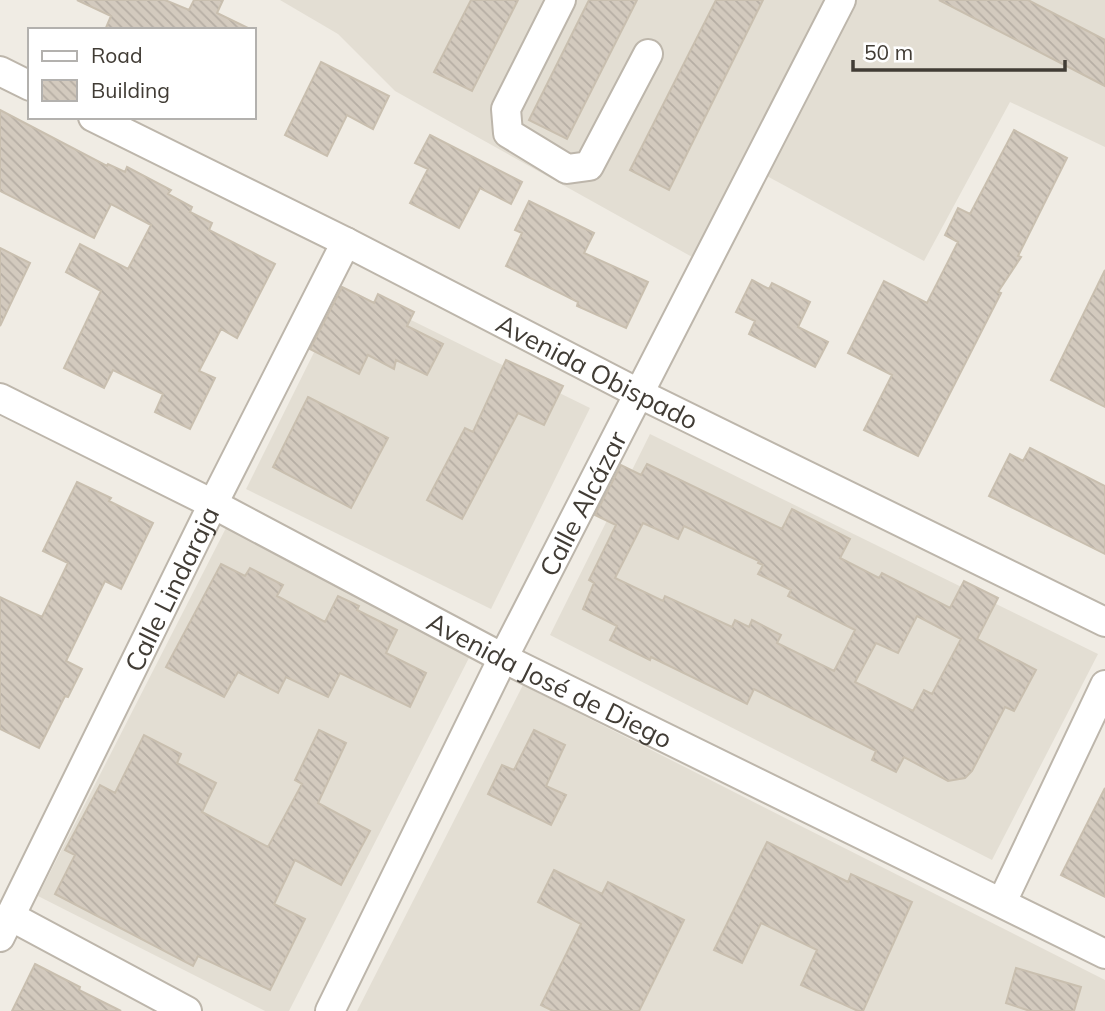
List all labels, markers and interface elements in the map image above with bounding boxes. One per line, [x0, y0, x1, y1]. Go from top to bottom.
legend [28, 28, 256, 119]
scale bar [853, 28, 1065, 72]
text: 50 m [864, 39, 913, 65]
text: Road [91, 42, 142, 68]
text: Building [91, 77, 170, 103]
street label: Avenida Obispado [491, 306, 704, 437]
street label: Calle Alcázar [532, 425, 634, 581]
street label: Calle Lindaraja [117, 501, 226, 677]
street label: Avenida José de Diego [422, 604, 678, 755]

